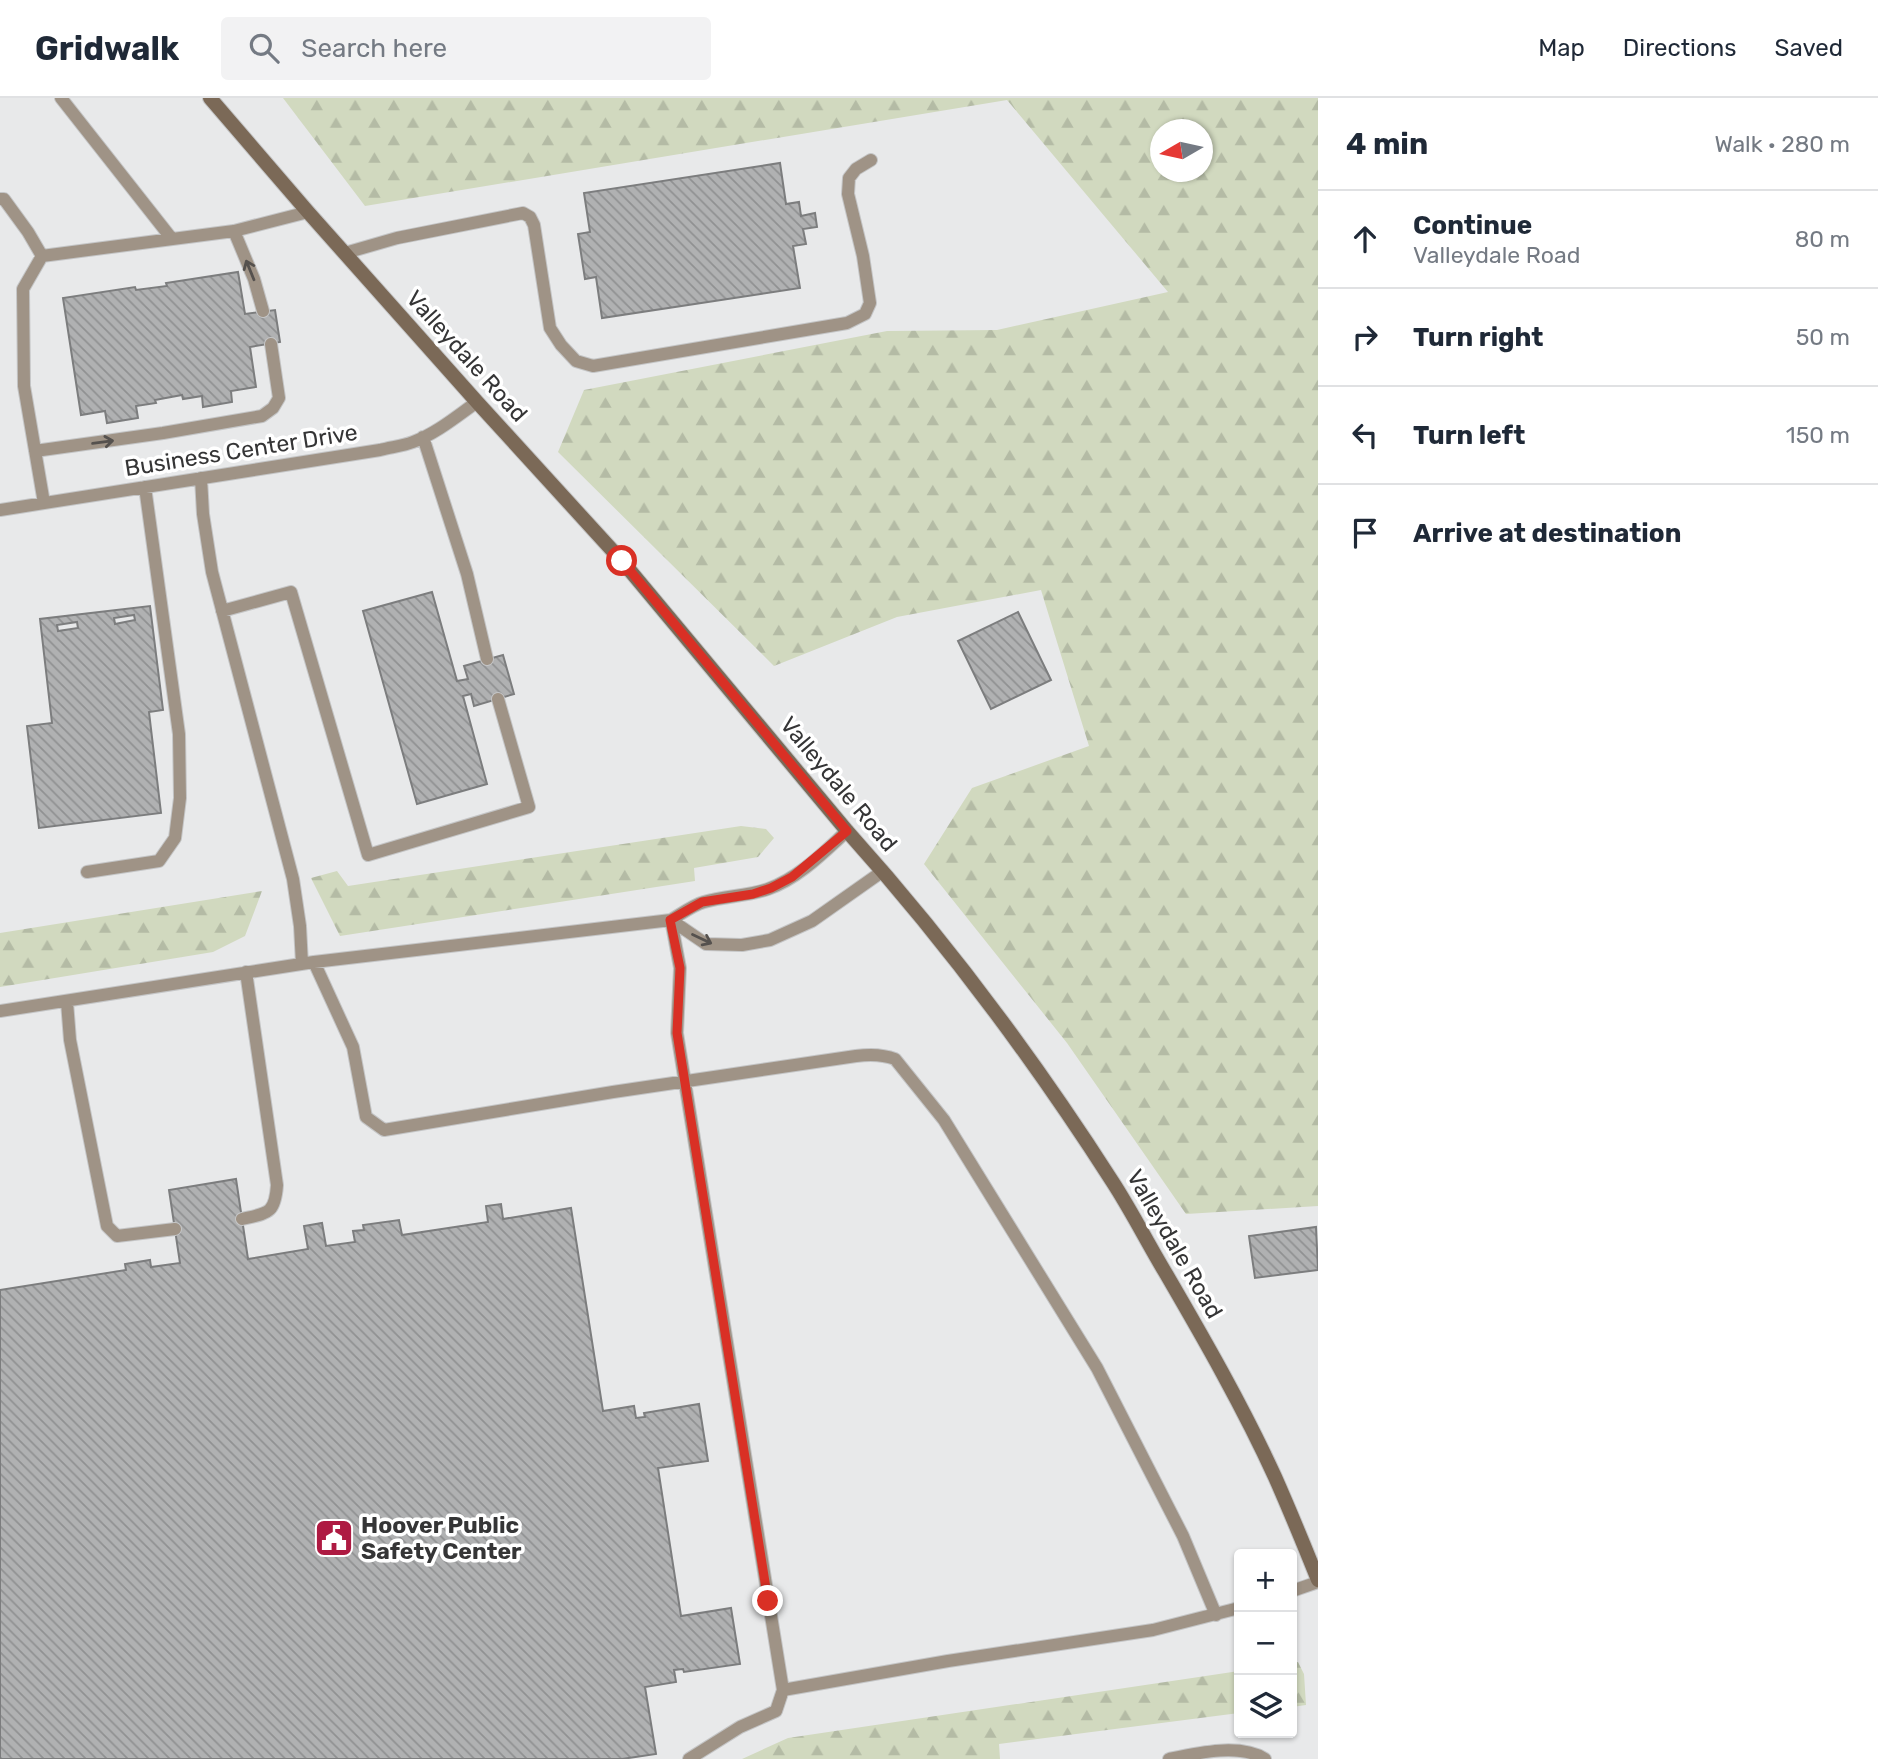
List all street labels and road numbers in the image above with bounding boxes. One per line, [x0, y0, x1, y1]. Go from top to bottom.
street label: Valleydale Road [401, 284, 533, 428]
street label: Business Center Drive [123, 418, 359, 482]
street label: Valleydale Road [774, 711, 904, 857]
street label: Valleydale Road [1121, 1165, 1229, 1323]

